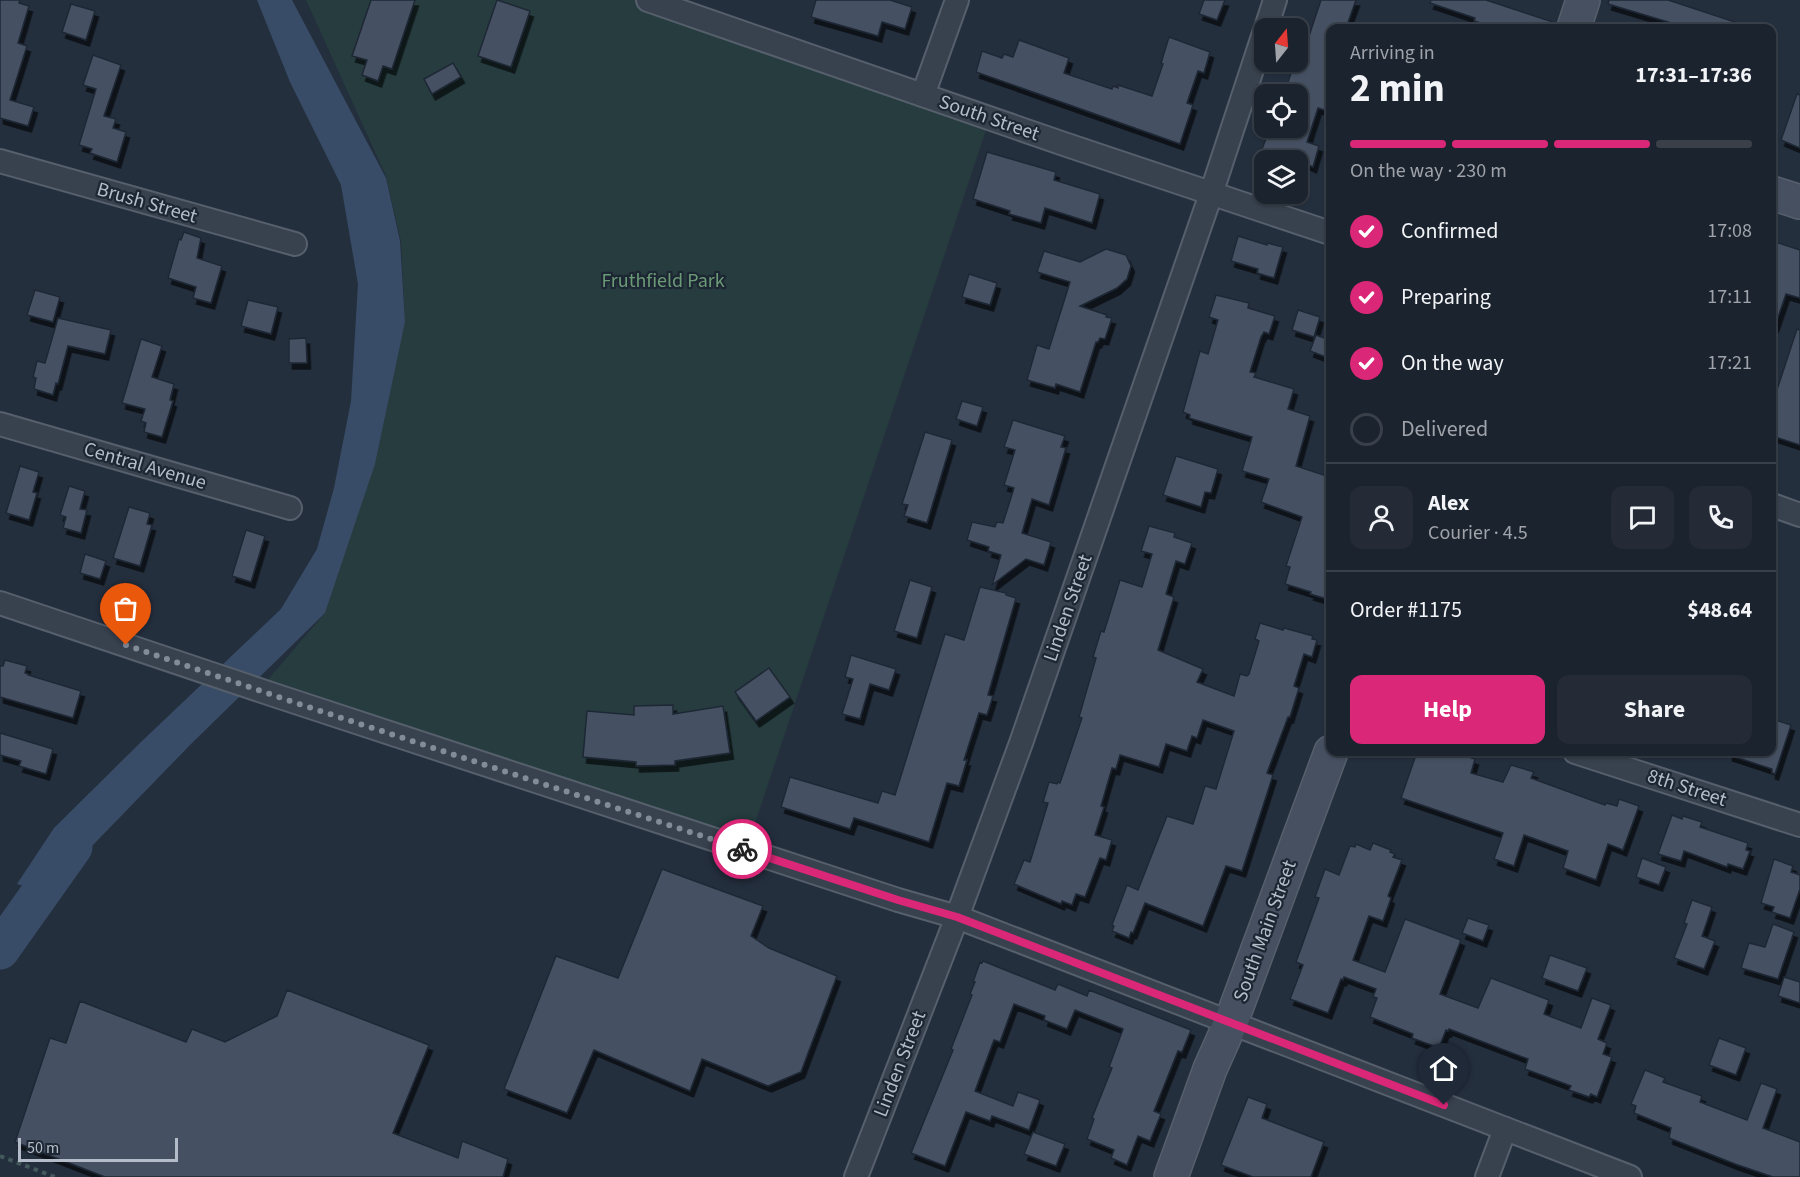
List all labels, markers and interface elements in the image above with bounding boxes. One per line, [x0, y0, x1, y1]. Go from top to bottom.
north arrow [1254, 18, 1308, 72]
map controls [1254, 18, 1308, 204]
text: Arriving in [1350, 39, 1435, 67]
text: 17:31–17:36 [1635, 59, 1752, 91]
text: 2 min [1350, 61, 1445, 117]
button: locate [1254, 84, 1308, 138]
street label: South Street [935, 88, 1043, 148]
button: layers [1254, 150, 1308, 204]
text: On the way · 230 m [1350, 157, 1507, 185]
street label: Brush Street [94, 175, 201, 231]
icon: check [1350, 215, 1383, 248]
text: Confirmed [1401, 215, 1498, 247]
text: 17:08 [1707, 217, 1752, 245]
park label: Fruthfield Park [601, 267, 725, 295]
icon: check [1350, 281, 1383, 314]
text: Preparing [1401, 281, 1491, 313]
text: 17:11 [1707, 283, 1752, 311]
icon: check [1350, 347, 1383, 380]
text: On the way [1401, 347, 1504, 379]
text: 17:21 [1707, 349, 1752, 377]
text: Delivered [1401, 413, 1488, 445]
street label: Central Avenue [80, 435, 210, 497]
button: person [1350, 486, 1413, 549]
button: chat [1611, 486, 1674, 549]
button: phone [1689, 486, 1752, 549]
text: Alex [1428, 487, 1469, 519]
text: Courier · 4.5 [1428, 519, 1528, 547]
street label: Linden Street [1037, 550, 1099, 665]
pin [100, 583, 151, 645]
icon: bag [109, 592, 142, 625]
text: Order #1175 [1350, 594, 1462, 626]
text: $48.64 [1687, 594, 1752, 626]
button: Help [1350, 675, 1545, 744]
button: Share [1557, 675, 1752, 744]
street label: 8th Street [1644, 762, 1730, 814]
courier [712, 819, 772, 879]
icon: bike [726, 833, 759, 866]
street label: South Main Street [1226, 856, 1304, 1006]
street label: Linden Street [867, 1007, 933, 1121]
pin [1418, 1043, 1469, 1105]
icon: home [1427, 1052, 1460, 1085]
scale bar [18, 1135, 178, 1162]
text: 50 m [27, 1137, 59, 1159]

